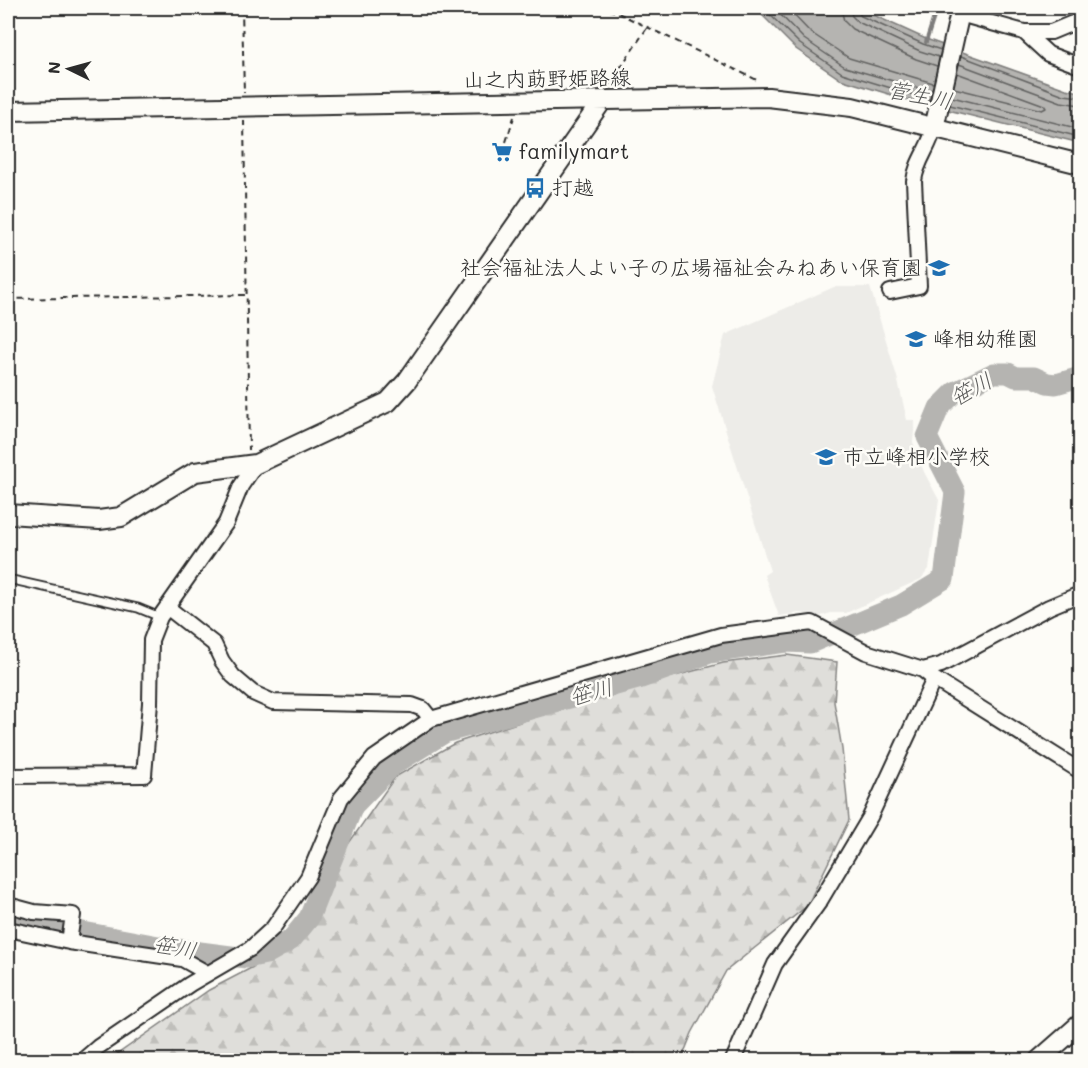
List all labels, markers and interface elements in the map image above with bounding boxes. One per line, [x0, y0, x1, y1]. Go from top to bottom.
north arrow [39, 39, 99, 99]
text: N [43, 61, 65, 75]
street label: 山之内莇野姫路線 [463, 63, 631, 92]
water label: 菅生川 [885, 74, 955, 115]
place label: familymart [519, 137, 629, 164]
supermarket icon: familymart [490, 140, 514, 164]
place label: 打越 [552, 173, 594, 200]
bus stop icon: 打越 [523, 176, 547, 200]
place label: 社会福祉法人よい子の広場福祉会みねあい保育園 [460, 253, 922, 280]
school or university icon: 社会福祉法人よい子の広場福祉会みねあい保育園 [927, 256, 951, 280]
place label: 峰相幼稚園 [933, 324, 1038, 351]
school or university icon: 峰相幼稚園 [904, 327, 928, 351]
water label: 笹川 [944, 365, 997, 412]
place label: 市立峰相小学校 [843, 442, 990, 469]
school or university icon: 市立峰相小学校 [814, 445, 838, 469]
water label: 笹川 [566, 672, 616, 712]
water label: 笹川 [151, 928, 199, 965]

